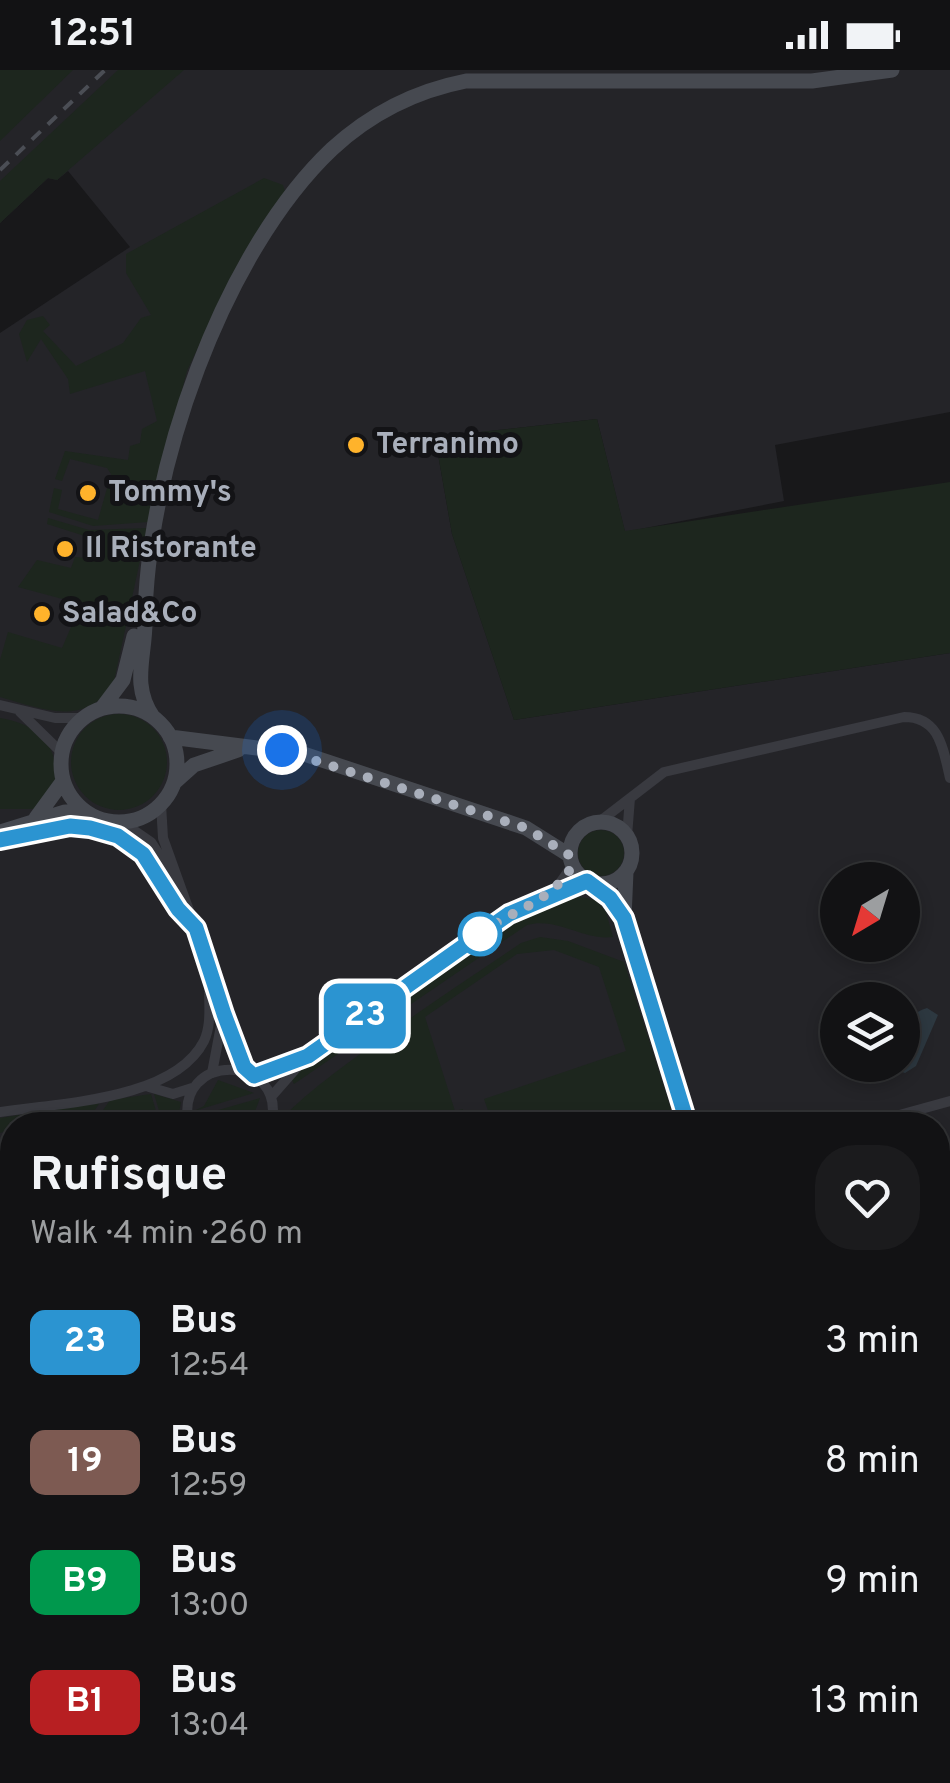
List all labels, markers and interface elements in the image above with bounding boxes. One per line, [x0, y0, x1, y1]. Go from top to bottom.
text: 12:51 [50, 11, 136, 60]
place label: Terranimo [376, 427, 519, 464]
marker: Terranimo [345, 434, 367, 456]
place label: Tommy's [108, 475, 232, 512]
marker: Tommy's [77, 482, 99, 504]
place label: Il Ristorante [85, 531, 257, 568]
marker: Il Ristorante [54, 538, 76, 560]
place label: Salad&Co [62, 596, 197, 633]
marker: Salad&Co [31, 603, 53, 625]
your location [257, 725, 307, 775]
north arrow [820, 862, 920, 962]
map controls [820, 862, 920, 1082]
unlabelled marker [459, 913, 501, 955]
button: layers [820, 982, 920, 1082]
line badge: 23 [320, 984, 410, 1048]
text: 23 [344, 994, 386, 1038]
button: heart [815, 1145, 920, 1250]
text: Rufisque [30, 1147, 227, 1207]
text: Walk · 4 min · 260 m [30, 1215, 303, 1255]
text: Bus [170, 1298, 237, 1347]
text: 3 min [825, 1318, 920, 1367]
text: 23 [64, 1320, 106, 1364]
text: 12:54 [170, 1347, 249, 1387]
text: Bus [170, 1418, 237, 1467]
text: 8 min [825, 1438, 920, 1487]
text: 19 [67, 1440, 103, 1484]
text: 12:59 [170, 1467, 247, 1507]
text: Bus [170, 1538, 237, 1587]
text: 9 min [825, 1558, 920, 1607]
text: B9 [62, 1560, 108, 1604]
text: 13:00 [170, 1587, 249, 1627]
text: Bus [170, 1658, 237, 1707]
text: 13 min [811, 1678, 920, 1727]
text: B1 [66, 1680, 104, 1724]
text: 13:04 [170, 1707, 249, 1747]

